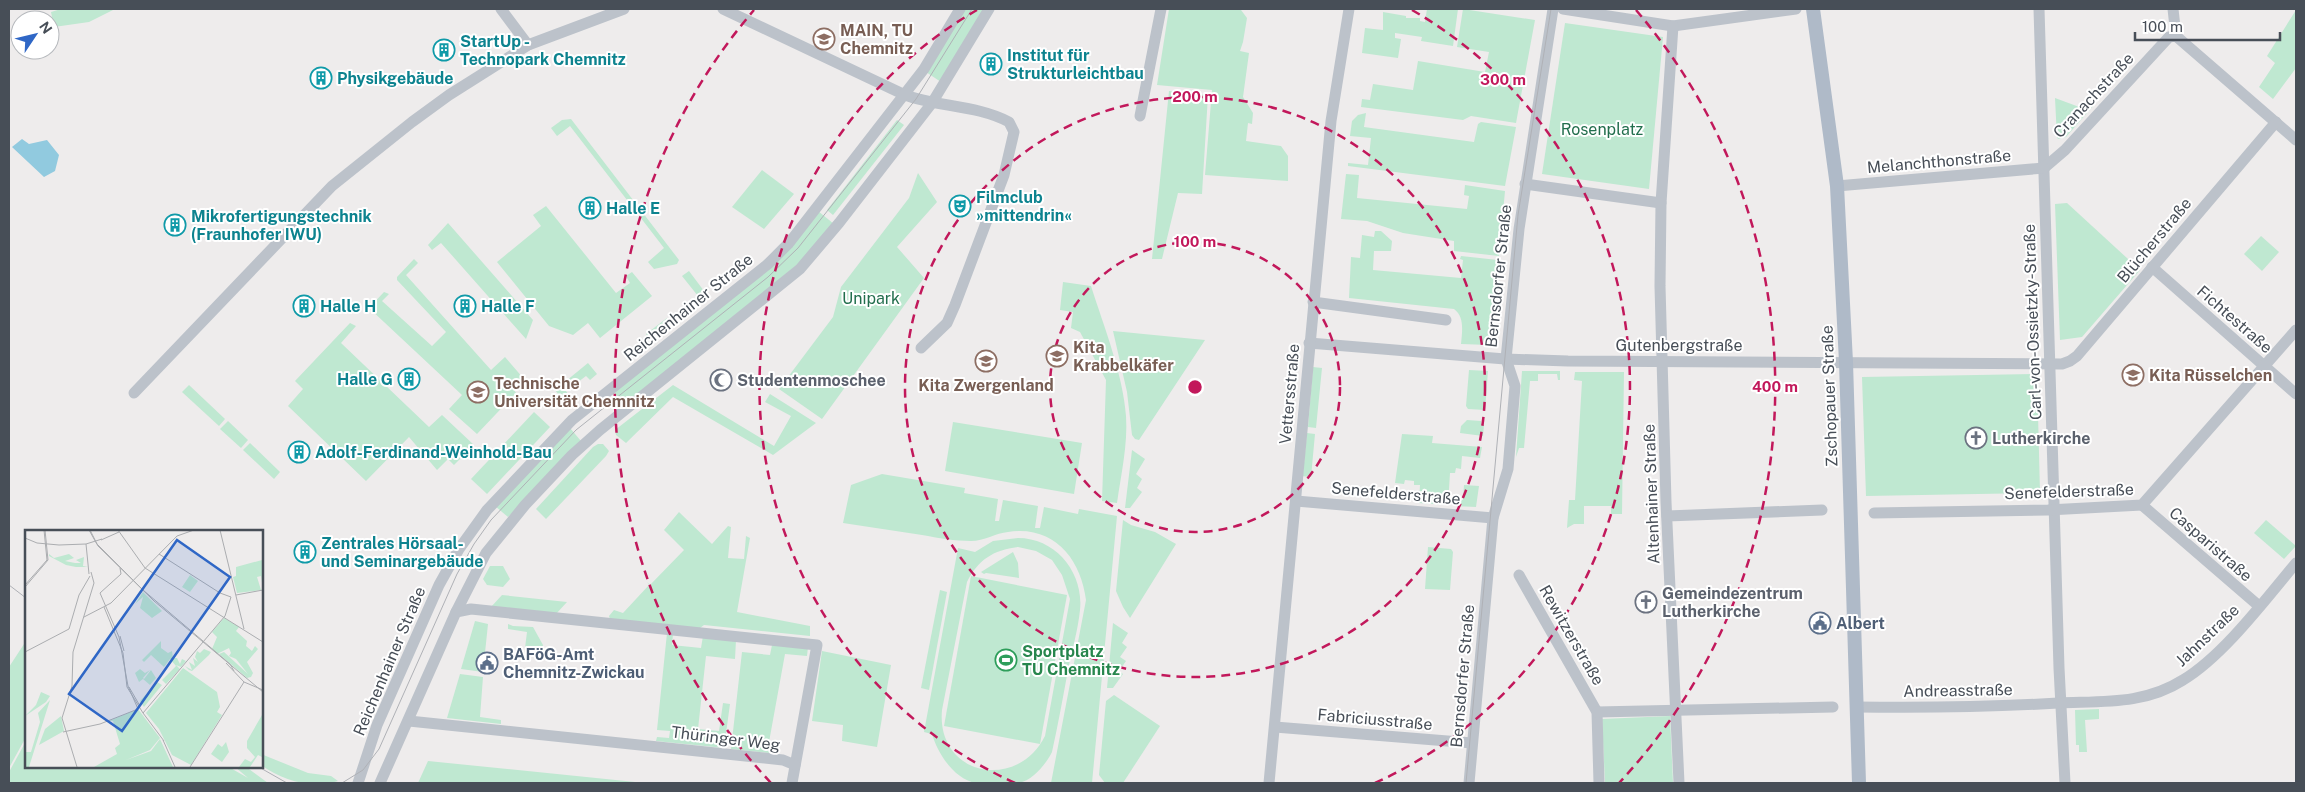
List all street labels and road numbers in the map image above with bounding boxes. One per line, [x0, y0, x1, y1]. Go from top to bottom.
street label: Cranachstraße [2049, 49, 2138, 142]
street label: Melanchthonstraße [1866, 146, 2012, 177]
street label: Blücherstraße [2113, 194, 2195, 287]
street label: Bernsdorfer Straße [1482, 204, 1515, 349]
street label: Carl-von-Ossietzky-Straße [2020, 224, 2045, 420]
street label: Reichenhainer Straße [620, 250, 757, 365]
street label: Fichtestraße [2193, 282, 2276, 357]
street label: Zschopauer Straße [1818, 325, 1841, 467]
street label: Gutenbergstraße [1615, 336, 1743, 355]
street label: Vettersstraße [1276, 343, 1303, 445]
street label: Altenhainer Straße [1640, 423, 1663, 564]
street label: Senefelderstraße [1330, 478, 1461, 509]
street label: Senefelderstraße [2004, 480, 2134, 503]
street label: Casparistraße [2165, 503, 2256, 586]
street label: Rewitzerstraße [1535, 582, 1608, 689]
street label: Reichenhainer Straße [349, 584, 430, 739]
street label: Jahnstraße [2172, 600, 2243, 670]
street label: Bernsdorfer Straße [1447, 604, 1478, 748]
street label: Andreasstraße [1903, 680, 2013, 701]
street label: Fabriciusstraße [1317, 705, 1433, 734]
street label: Thüringer Weg [670, 722, 782, 755]

